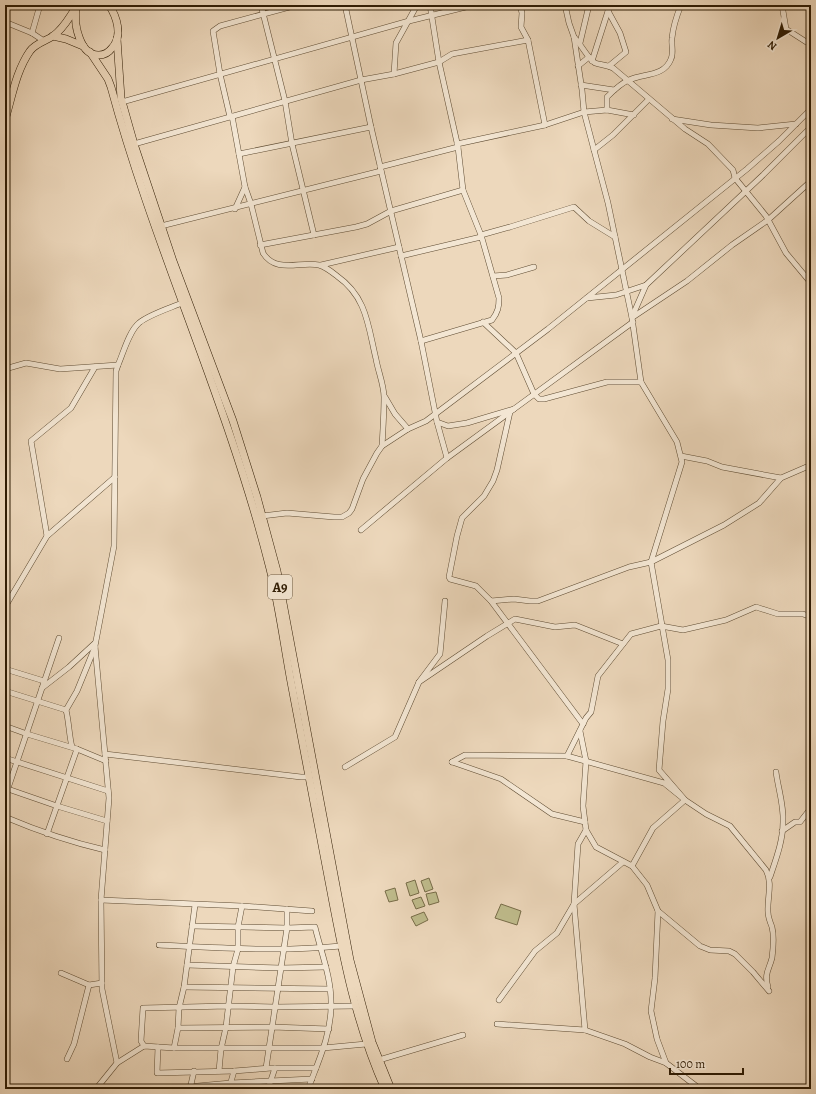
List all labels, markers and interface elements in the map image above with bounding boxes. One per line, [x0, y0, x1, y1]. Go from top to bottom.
north arrow [758, 18, 798, 58]
text: N [764, 37, 780, 54]
road number: A9 [268, 575, 292, 599]
scale bar [670, 1050, 743, 1076]
text: 100 m [676, 1056, 705, 1072]

